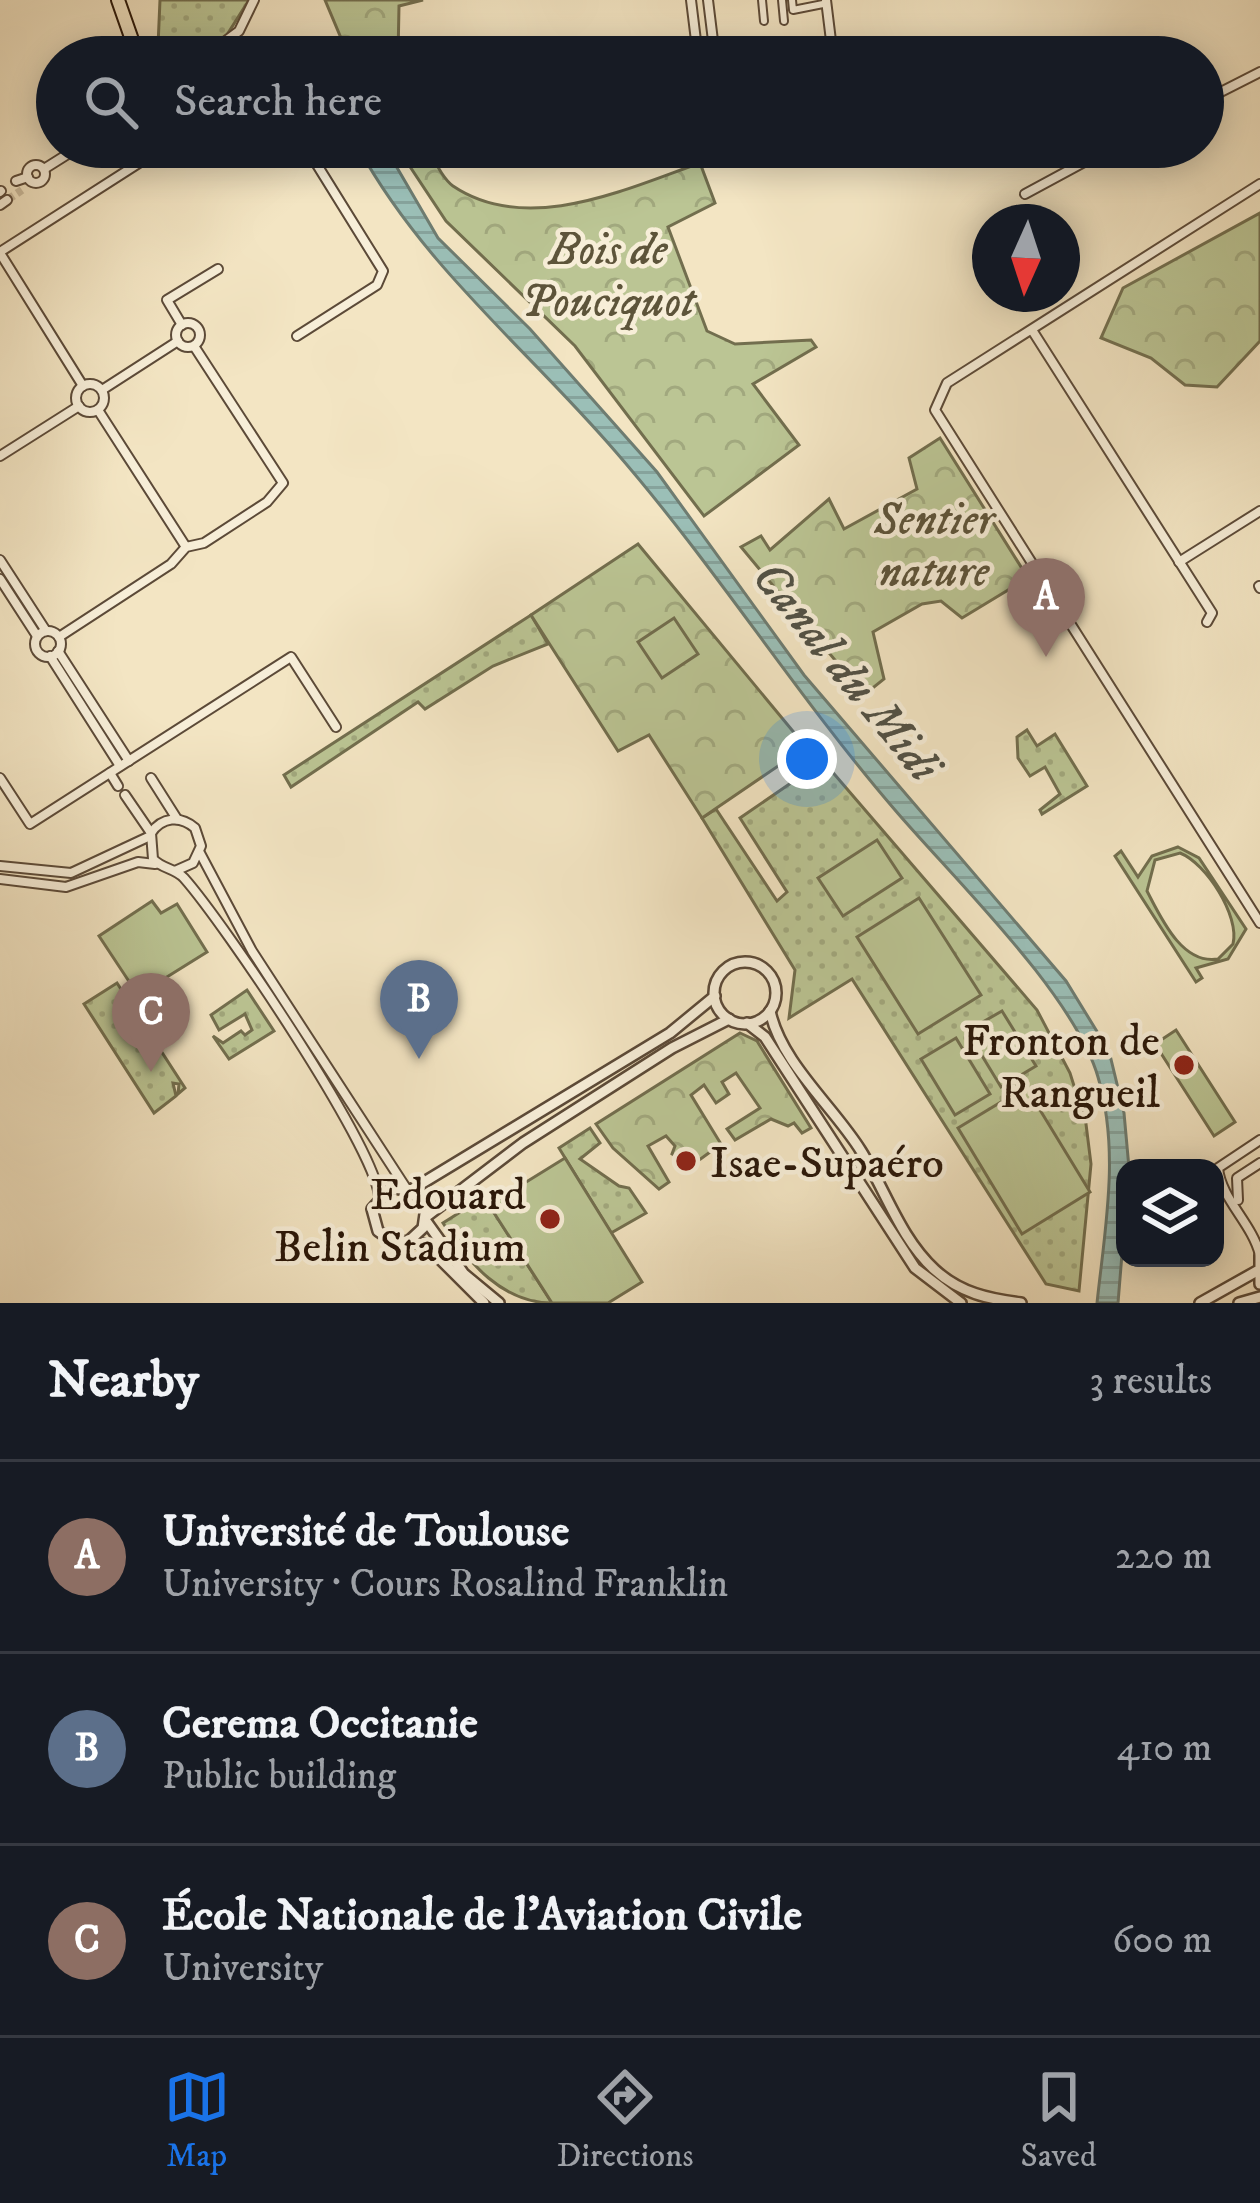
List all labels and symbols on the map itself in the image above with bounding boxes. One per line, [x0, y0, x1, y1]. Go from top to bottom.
north arrow [972, 204, 1080, 312]
park label: Bois de Pouciquot [521, 223, 698, 331]
park label: Sentier nature [873, 493, 997, 601]
water label: Canal du Midi [738, 549, 955, 797]
pin: A [1007, 558, 1085, 657]
your location [777, 729, 837, 789]
pin: B [380, 960, 458, 1059]
pin: C [112, 973, 190, 1072]
place label: Fronton de Rangueil [962, 1014, 1160, 1122]
marker: Fronton de Rangueil [1171, 1052, 1197, 1078]
place label: Isae-Supaéro [710, 1136, 944, 1192]
marker: Isae-Supaéro [673, 1148, 699, 1174]
place label: Edouard Belin Stadium [274, 1168, 527, 1276]
marker: Edouard Belin Stadium [537, 1206, 563, 1232]

